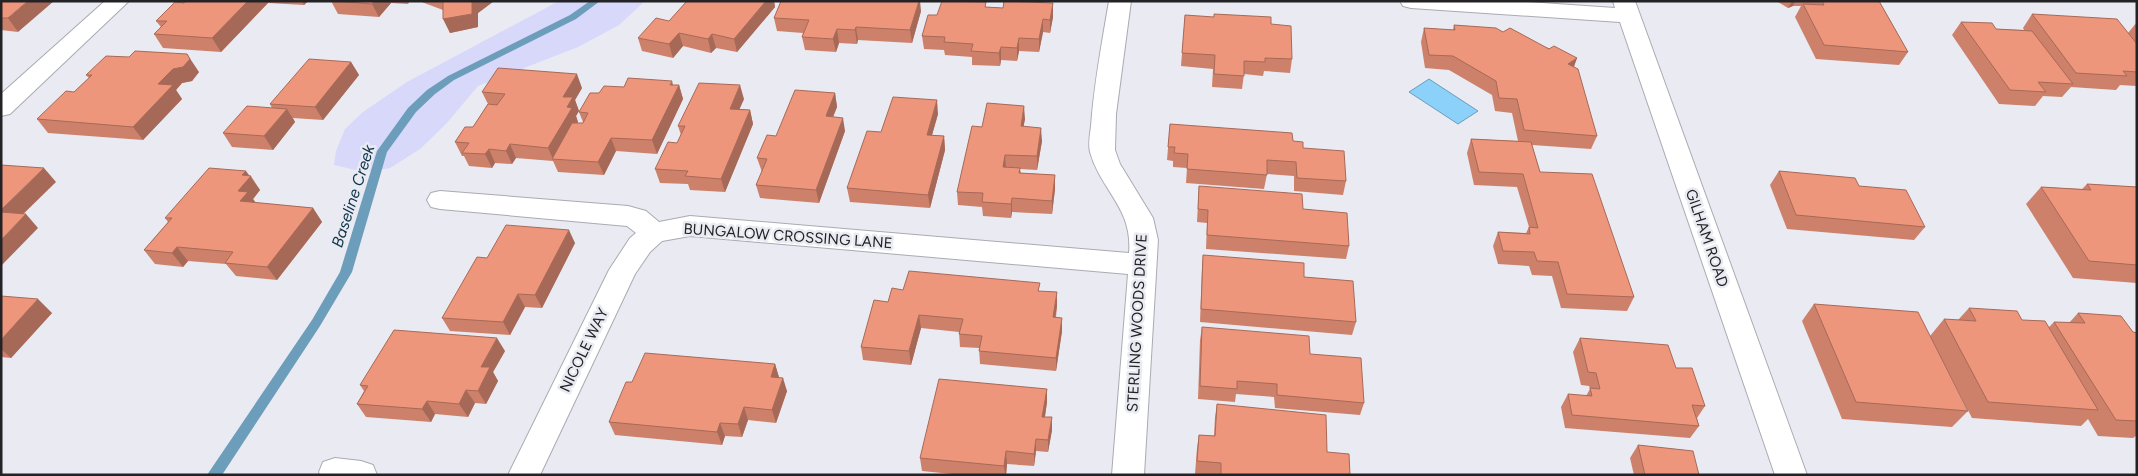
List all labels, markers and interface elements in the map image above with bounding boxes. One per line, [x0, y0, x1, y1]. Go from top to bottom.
water label: Baseline Creek [327, 141, 379, 250]
street label: GILHAM ROAD [1682, 187, 1732, 289]
street label: BUNGALOW CROSSING LANE [683, 220, 893, 252]
street label: STERLING WOODS DRIVE [1123, 233, 1151, 413]
street label: NICOLE WAY [556, 305, 612, 395]

